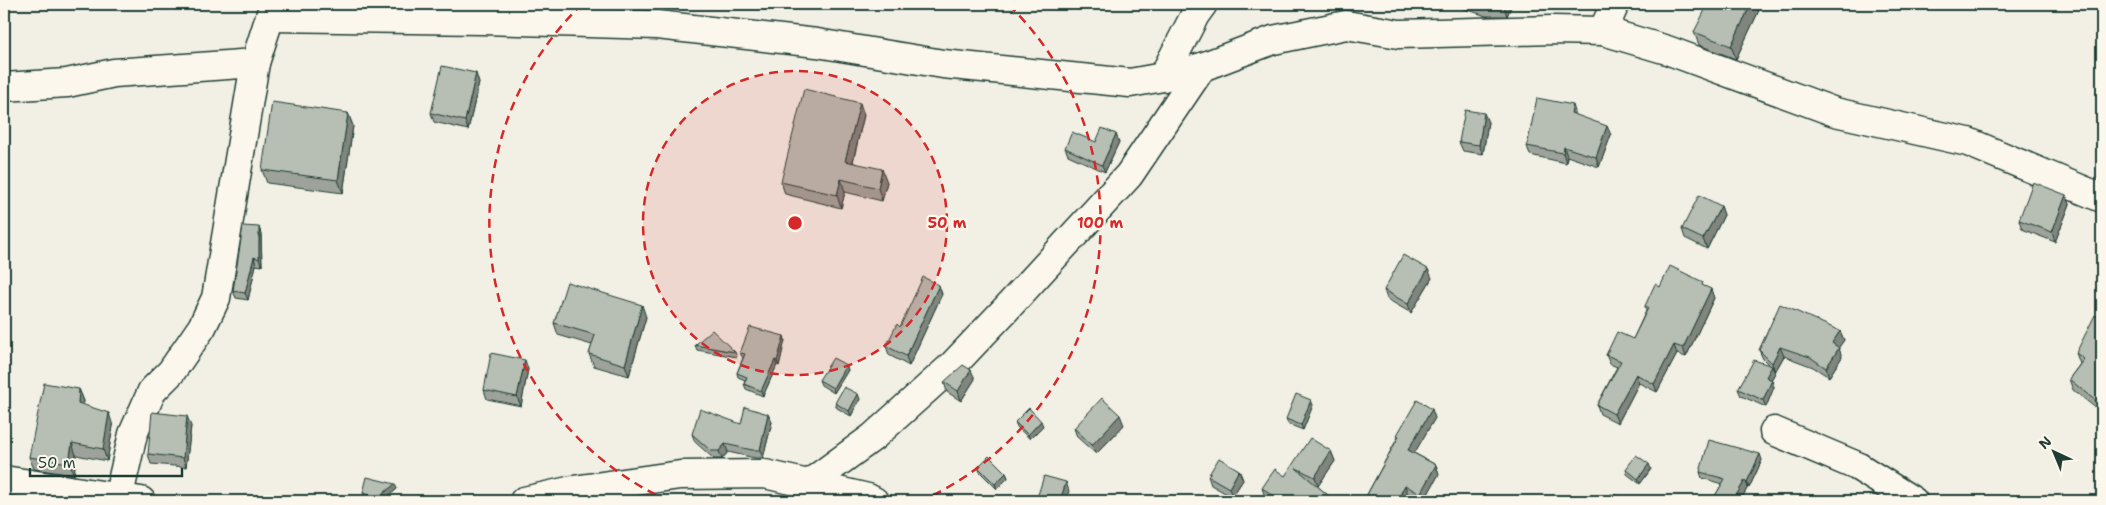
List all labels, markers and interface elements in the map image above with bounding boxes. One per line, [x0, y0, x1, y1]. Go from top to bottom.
text: 50 m [928, 213, 967, 233]
text: 100 m [1077, 213, 1123, 233]
centre of rings [786, 214, 804, 232]
north arrow [2028, 428, 2078, 478]
text: N [2035, 432, 2055, 453]
scale bar [30, 445, 182, 477]
text: 50 m [38, 453, 76, 473]

